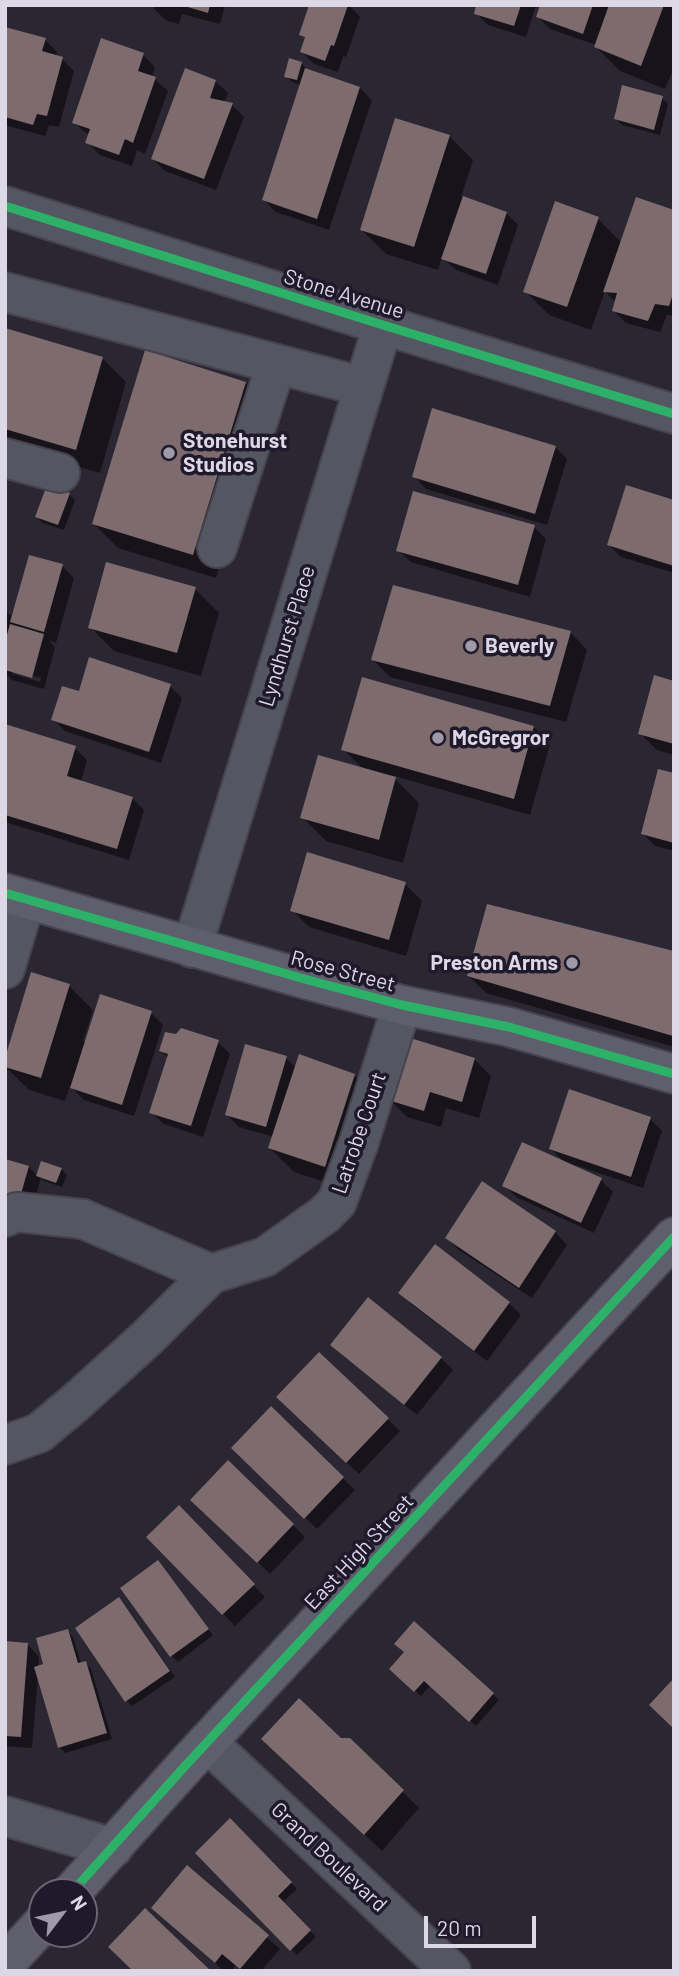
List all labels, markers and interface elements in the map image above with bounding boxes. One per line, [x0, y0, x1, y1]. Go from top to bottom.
street label: Stone Avenue [281, 264, 407, 324]
place label: Stonehurst Studios [183, 428, 287, 478]
marker: Stonehurst Studios [161, 445, 177, 461]
street label: Lyndhurst Place [254, 562, 320, 710]
place label: Beverly [485, 633, 554, 659]
marker: Beverly [463, 638, 479, 654]
place label: McGregror [452, 725, 550, 751]
marker: McGregror [430, 730, 446, 746]
street label: Rose Street [288, 945, 398, 997]
place label: Preston Arms [430, 950, 558, 976]
marker: Preston Arms [564, 955, 580, 971]
street label: Latrobe Court [326, 1069, 392, 1197]
street label: East High Street [299, 1489, 419, 1615]
street label: Grand Boulevard [266, 1797, 392, 1917]
north arrow [28, 1878, 98, 1948]
text: N [66, 1891, 93, 1914]
scale bar [427, 1902, 539, 1946]
text: 20 m [437, 1915, 482, 1940]

